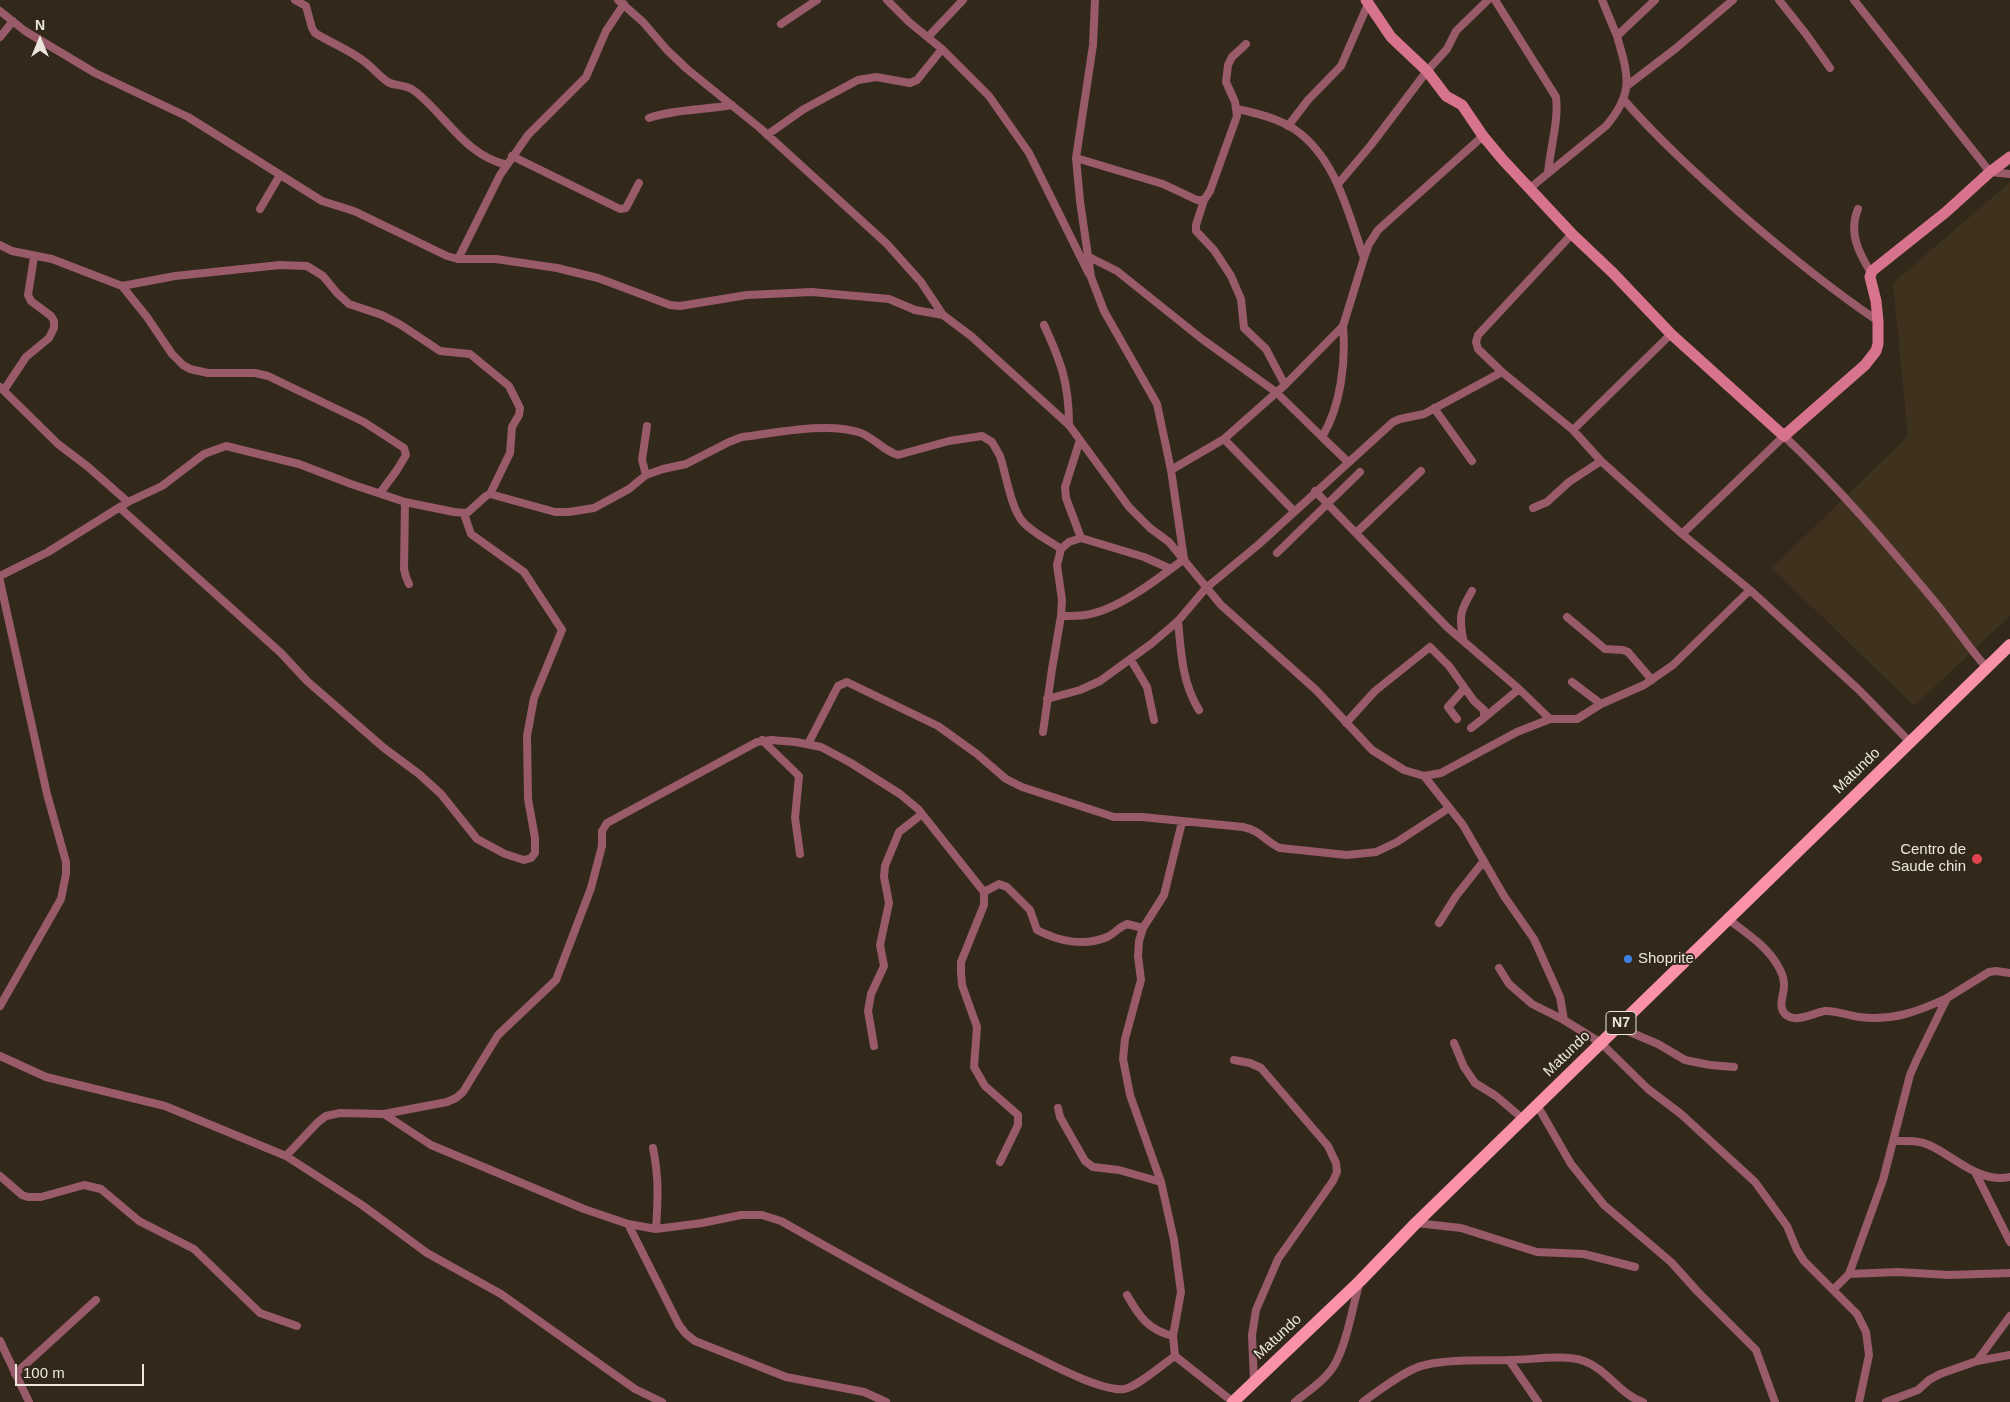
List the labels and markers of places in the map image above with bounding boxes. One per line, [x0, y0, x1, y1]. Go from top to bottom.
place label: Centro de Saude chin [1891, 841, 1966, 876]
marker: Centro de Saude chin [1970, 852, 1984, 866]
place label: Shoprite [1638, 950, 1694, 968]
marker: Shoprite [1622, 953, 1634, 965]

